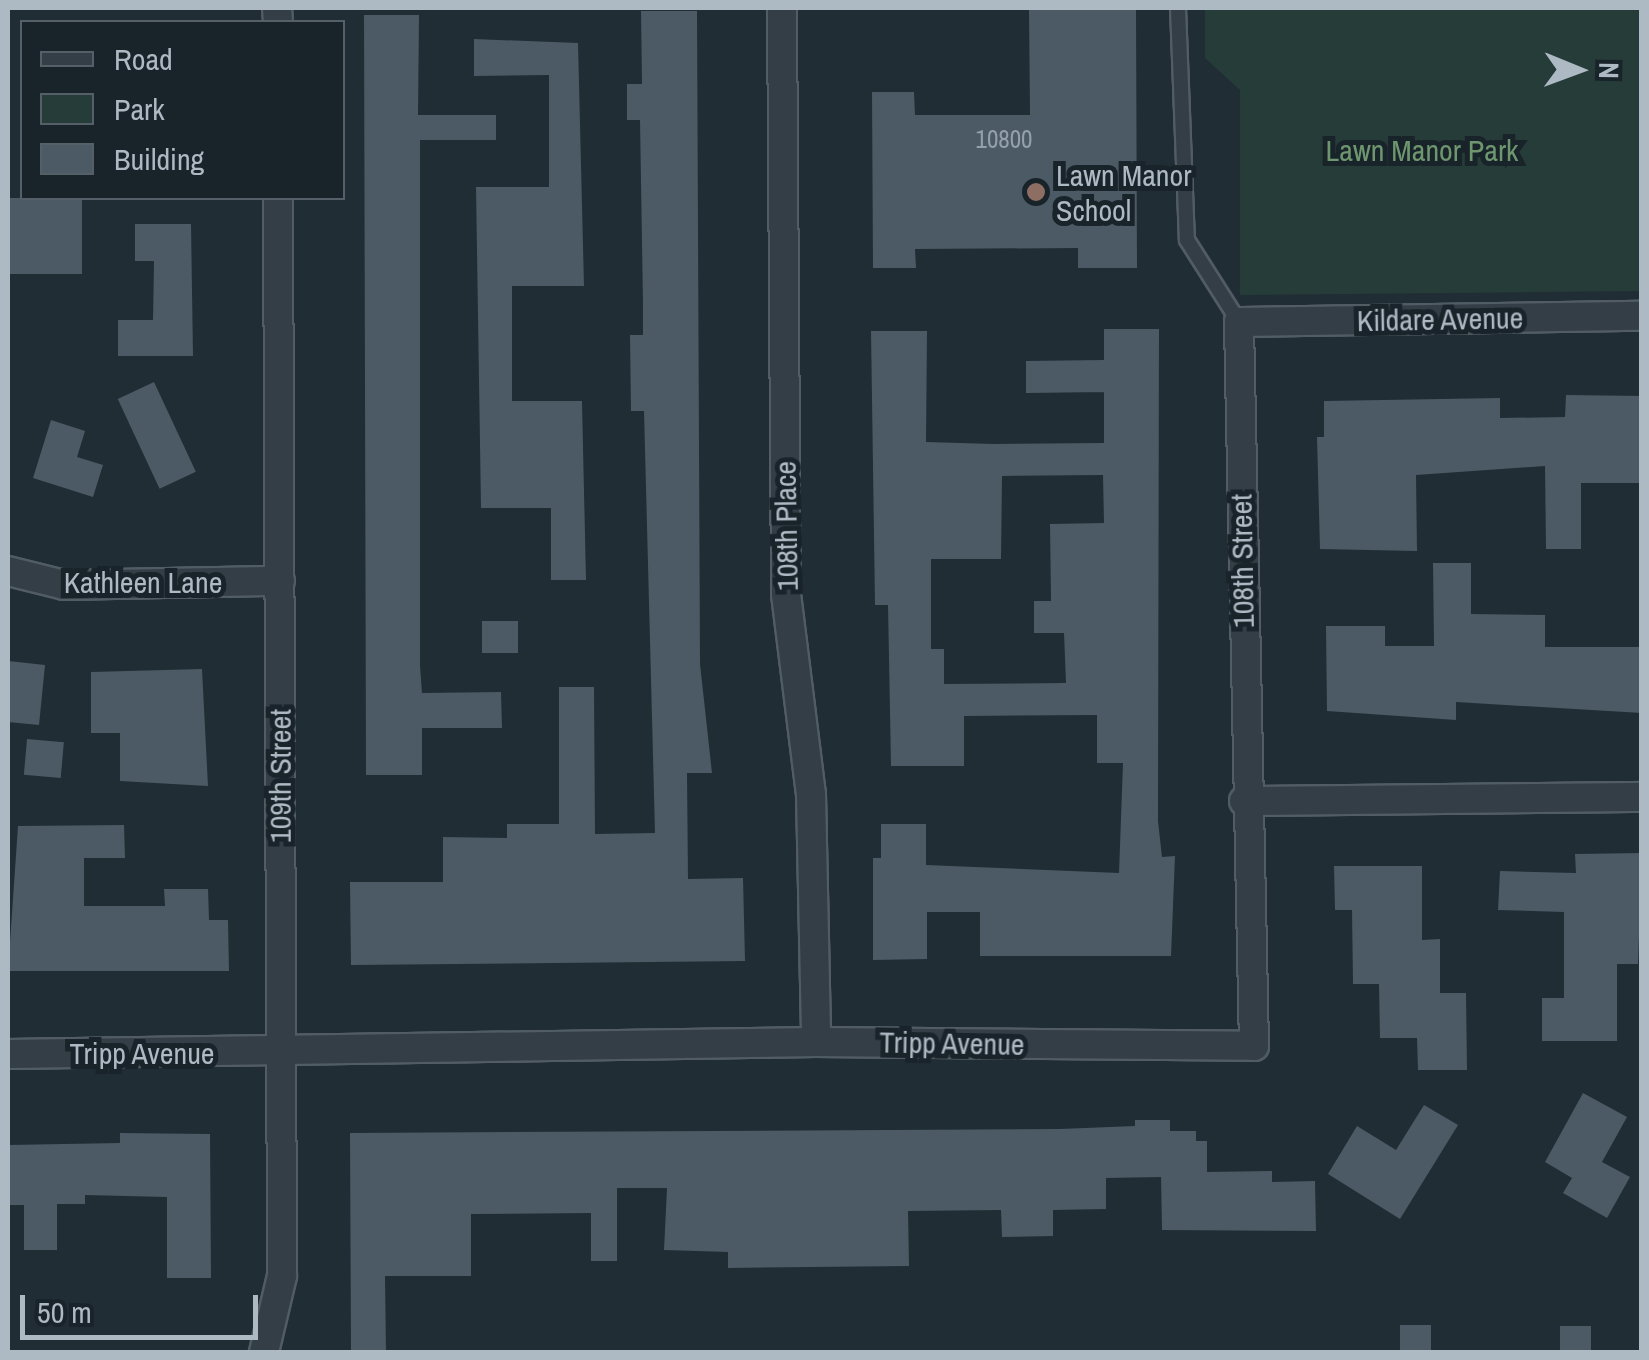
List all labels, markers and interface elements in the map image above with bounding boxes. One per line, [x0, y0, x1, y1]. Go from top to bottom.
legend [20, 20, 345, 200]
north arrow [1529, 20, 1629, 120]
text: Road [114, 39, 173, 79]
text: N [1590, 62, 1628, 79]
text: Park [114, 89, 165, 129]
house number: 10800 [976, 124, 1032, 154]
park label: Lawn Manor Park [1326, 132, 1518, 168]
text: Building [114, 139, 204, 179]
place label: Lawn Manor School [1056, 157, 1191, 228]
marker: Lawn Manor School [1025, 181, 1047, 203]
street label: Kildare Avenue [1356, 300, 1524, 338]
street label: 108th Place [767, 461, 805, 591]
street label: 108th Street [1223, 494, 1261, 628]
street label: Kathleen Lane [64, 564, 222, 600]
street label: 109th Street [262, 709, 298, 843]
street label: Tripp Avenue [879, 1024, 1025, 1062]
street label: Tripp Avenue [69, 1035, 215, 1071]
scale bar [25, 1275, 262, 1337]
text: 50 m [37, 1292, 92, 1332]

